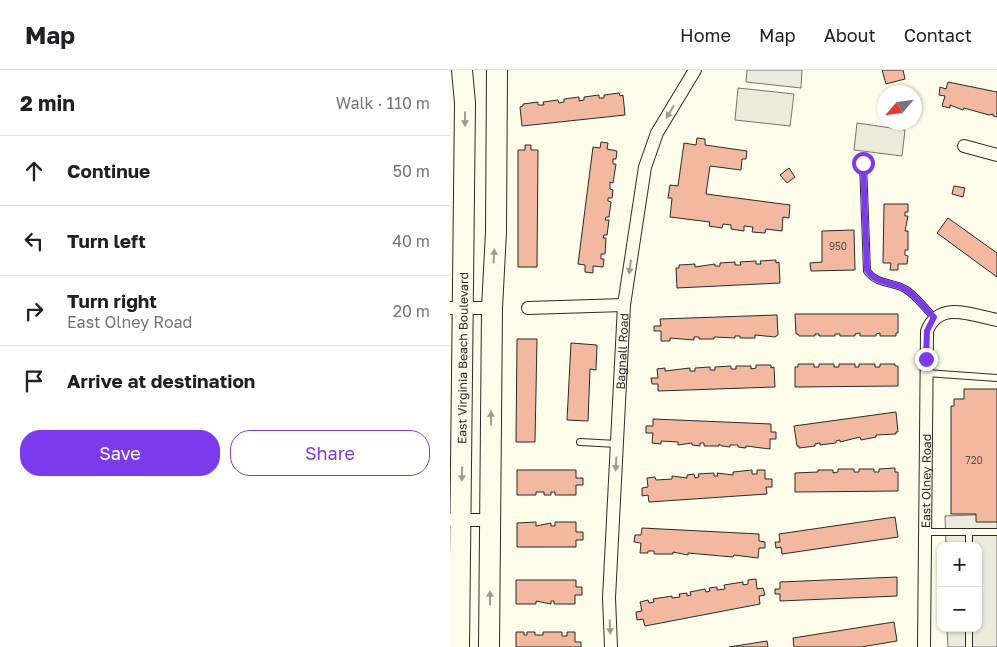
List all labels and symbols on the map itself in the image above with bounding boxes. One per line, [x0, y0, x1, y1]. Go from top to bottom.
north arrow [877, 85, 922, 130]
one-way arrow [665, 105, 674, 118]
one-way arrow [461, 111, 469, 127]
route start [852, 152, 875, 175]
house number: 950 [829, 240, 847, 252]
one-way arrow [491, 248, 499, 264]
one-way arrow [626, 260, 634, 276]
street label: East Virginia Beach Boulevard [454, 272, 471, 444]
street label: Bagnall Road [612, 313, 631, 390]
route end [915, 348, 938, 371]
one-way arrow [487, 410, 495, 426]
street label: East Olney Road [918, 434, 934, 528]
house number: 720 [965, 454, 983, 466]
one-way arrow [612, 457, 620, 473]
one-way arrow [458, 466, 466, 482]
one-way arrow [486, 590, 494, 606]
one-way arrow [607, 619, 615, 635]

